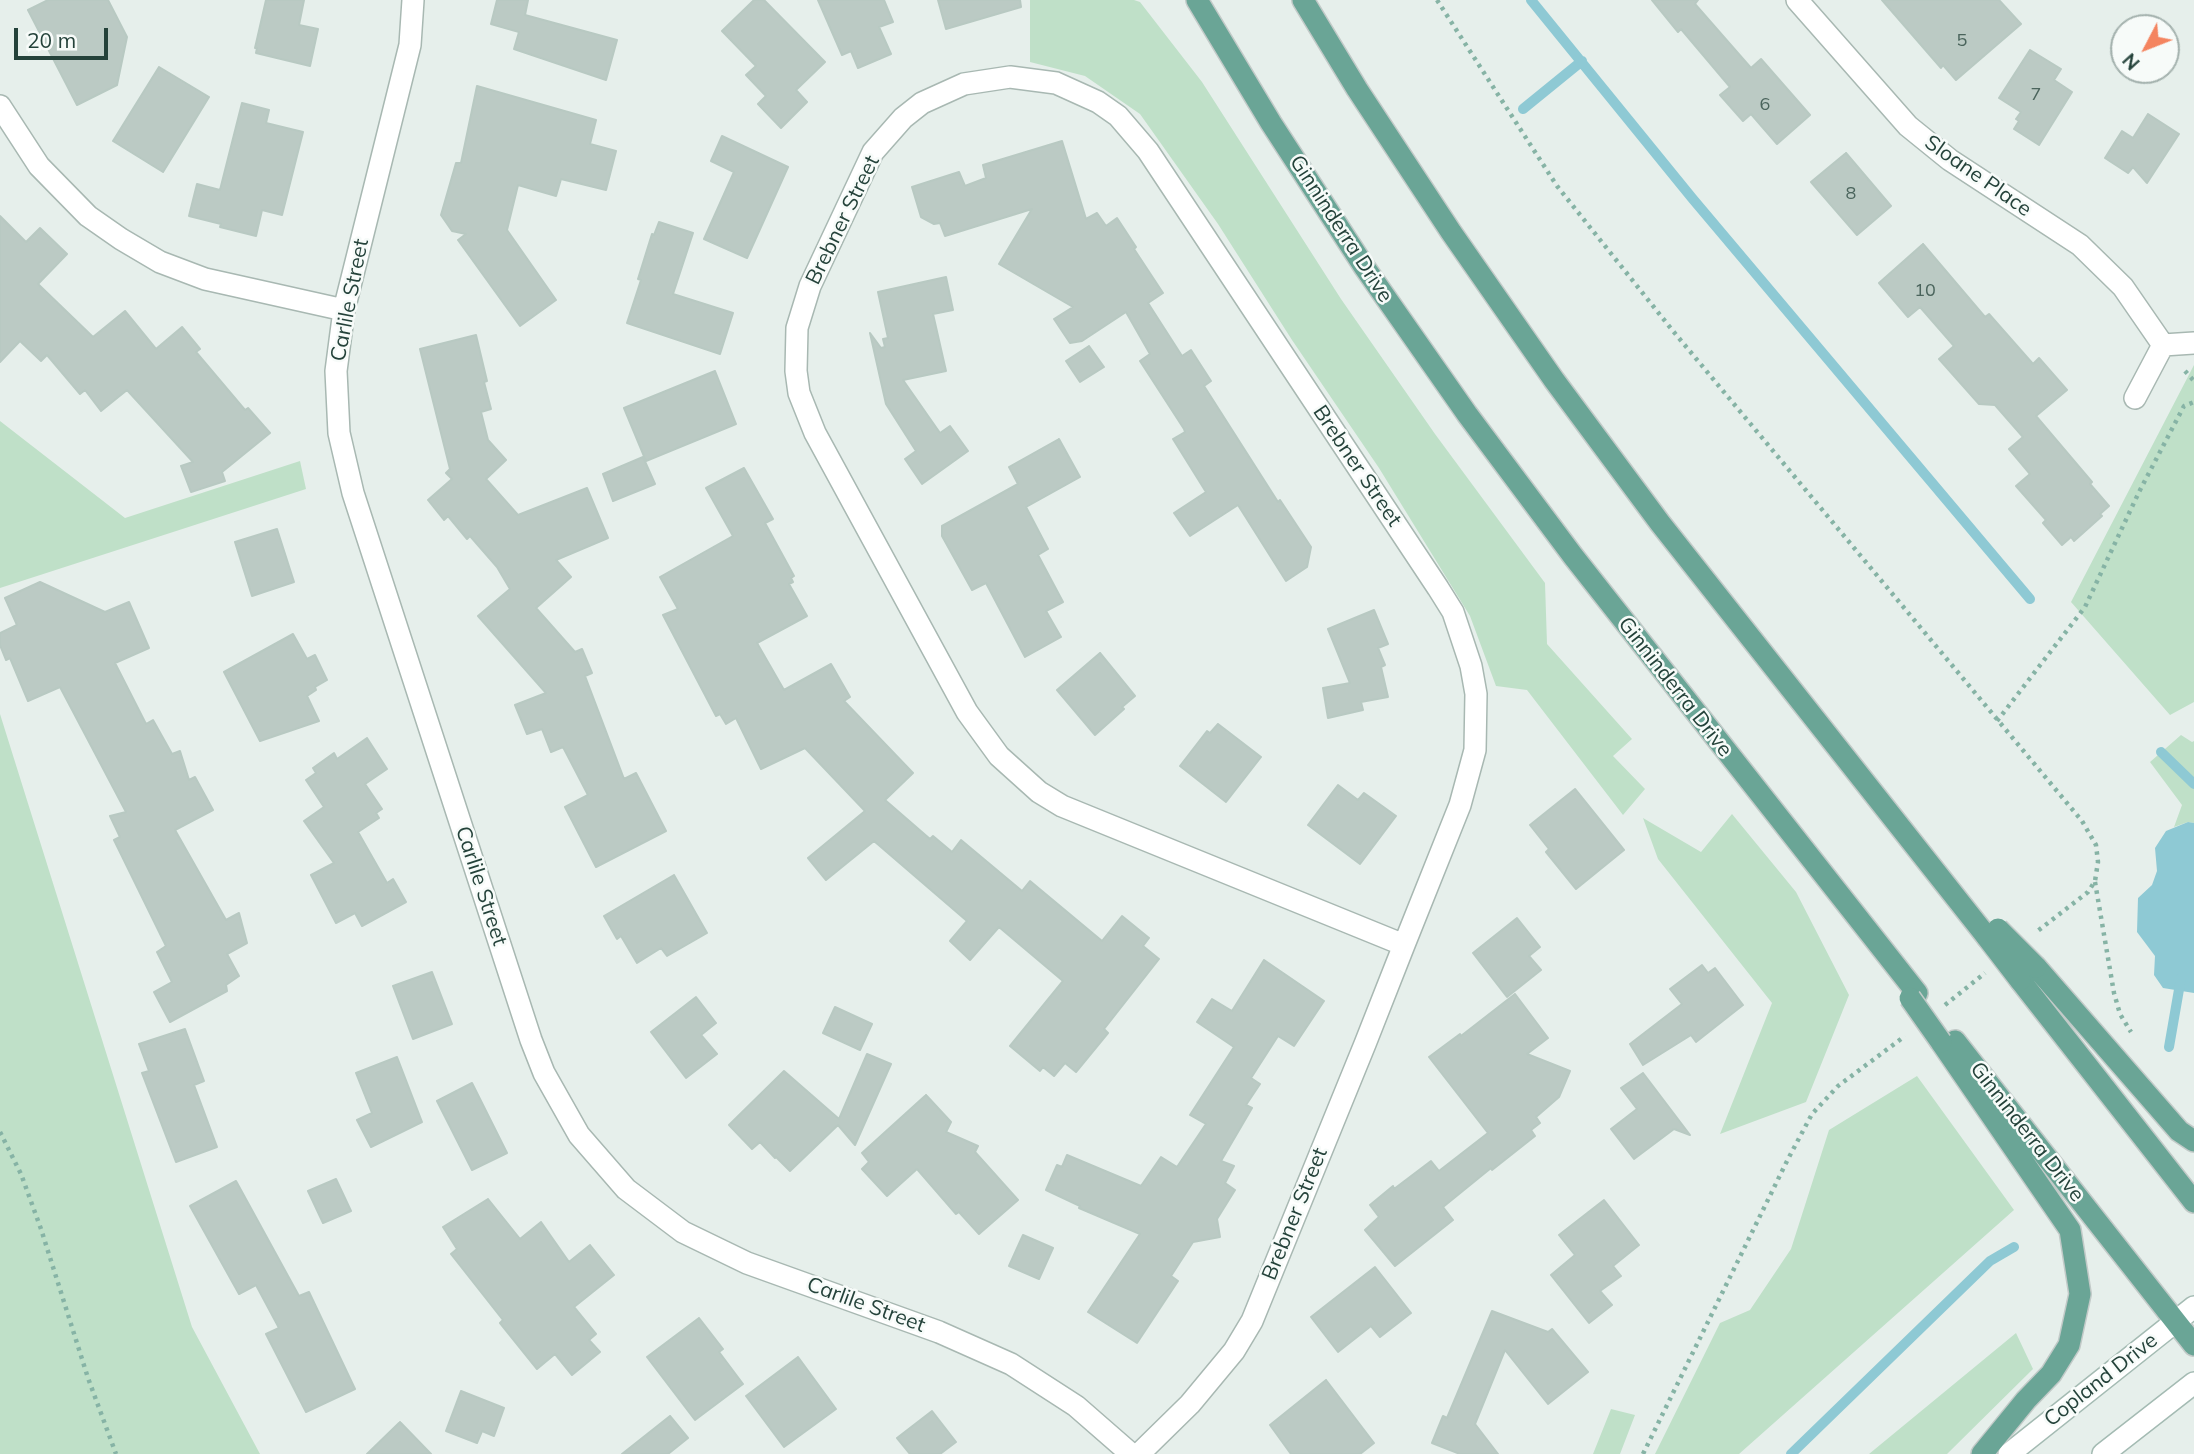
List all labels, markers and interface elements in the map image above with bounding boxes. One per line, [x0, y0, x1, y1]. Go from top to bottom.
scale bar [18, 14, 112, 58]
north arrow [2110, 14, 2180, 84]
text: 20 m [27, 27, 76, 53]
house number: 5 [1957, 30, 1967, 52]
text: N [2117, 48, 2145, 75]
house number: 7 [2031, 84, 2041, 106]
house number: 6 [1760, 94, 1770, 116]
street label: Sloane Place [1920, 130, 2036, 222]
street label: Brebner Street [801, 151, 885, 289]
street label: Ginninderra Drive [1284, 151, 1398, 307]
house number: 8 [1846, 183, 1856, 205]
street label: Carlile Street [326, 237, 374, 363]
house number: 10 [1914, 280, 1936, 302]
street label: Brebner Street [1307, 401, 1407, 531]
street label: Ginninderra Drive [1613, 612, 1737, 762]
street label: Carlile Street [450, 823, 512, 949]
street label: Ginninderra Drive [1965, 1057, 2089, 1207]
street label: Brebner Street [1257, 1144, 1333, 1284]
street label: Carlile Street [803, 1272, 929, 1338]
street label: Copland Drive [2039, 1328, 2163, 1432]

